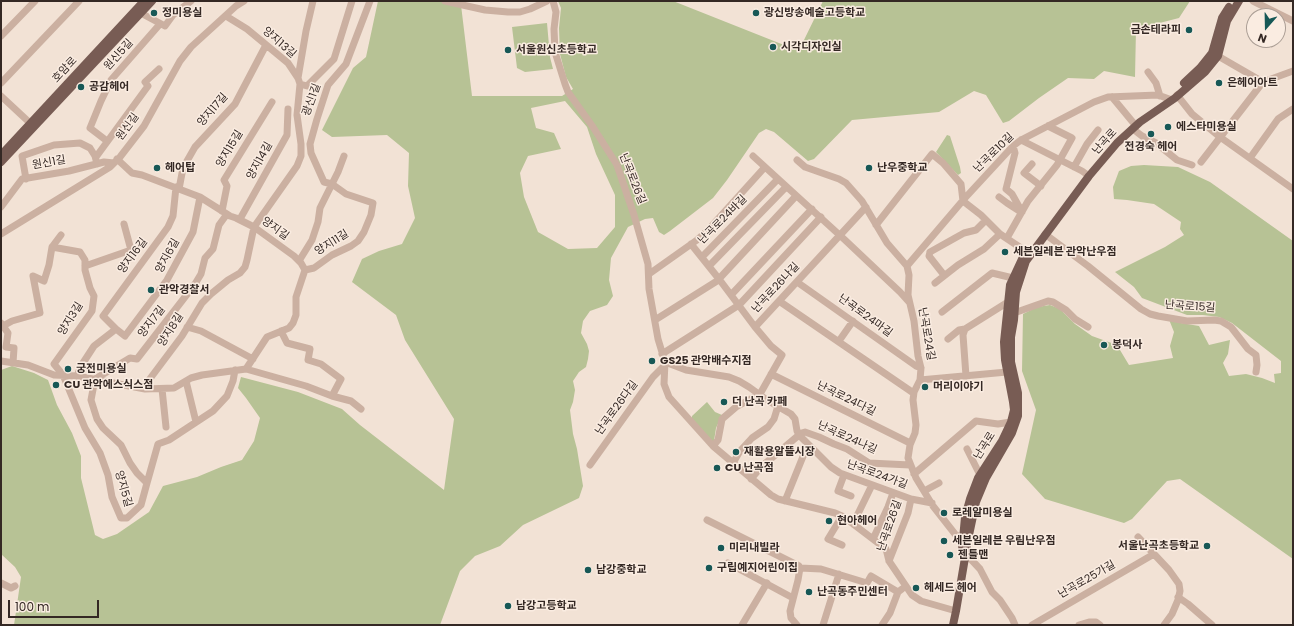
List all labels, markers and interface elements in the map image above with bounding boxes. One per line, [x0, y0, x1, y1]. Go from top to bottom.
place label: 정미용실 [162, 6, 202, 20]
place label: 광신방송예술고등학교 [764, 6, 865, 20]
marker: 정미용실 [149, 8, 159, 18]
marker: 광신방송예술고등학교 [751, 8, 761, 18]
north arrow [1246, 8, 1286, 48]
place label: 금손테라피 [1130, 23, 1181, 37]
street label: 양지13길 [259, 25, 299, 61]
marker: 금손테라피 [1184, 25, 1194, 35]
text: N [1256, 29, 1269, 47]
street label: 원신5길 [102, 37, 136, 73]
place label: 시각디자인실 [781, 40, 842, 54]
marker: 시각디자인실 [768, 42, 778, 52]
place label: 서울원신초등학교 [516, 43, 597, 57]
marker: 서울원신초등학교 [503, 45, 513, 55]
street label: 호암로 [50, 54, 80, 86]
place label: 은헤어아트 [1227, 76, 1278, 90]
marker: 은헤어아트 [1214, 78, 1224, 88]
place label: 공감헤어 [89, 80, 129, 94]
marker: 공감헤어 [76, 82, 86, 92]
street label: 광신1길 [300, 82, 324, 118]
street label: 양지17길 [195, 91, 231, 129]
street label: 원신길 [114, 111, 142, 143]
place label: 에스타미용실 [1176, 120, 1237, 134]
marker: 에스타미용실 [1163, 122, 1173, 132]
street label: 난곡로 [1090, 126, 1120, 158]
street label: 양지15길 [214, 128, 246, 170]
marker: 전경숙 헤어 [1146, 129, 1156, 139]
street label: 난곡로10길 [971, 131, 1017, 175]
street label: 양지14길 [244, 140, 276, 182]
place label: 전경숙 헤어 [1125, 140, 1177, 154]
street label: 난곡로26길 [616, 152, 648, 206]
street label: 원신1길 [31, 154, 67, 172]
place label: 헤어탑 [165, 161, 195, 175]
place label: 난우중학교 [877, 161, 928, 175]
marker: 헤어탑 [152, 163, 162, 173]
marker: 난우중학교 [864, 163, 874, 173]
street label: 난곡로24바길 [696, 193, 750, 247]
street label: 양지길 [259, 215, 291, 243]
street label: 양지11길 [313, 227, 351, 259]
street label: 양지16길 [115, 236, 151, 276]
street label: 양지6길 [153, 236, 183, 276]
place label: 세븐일레븐 관악난우점 [1013, 245, 1117, 259]
marker: 세븐일레븐 관악난우점 [1000, 247, 1010, 257]
street label: 난곡로26나길 [749, 260, 803, 316]
place label: 관악경찰서 [159, 283, 210, 297]
marker: 관악경찰서 [146, 285, 156, 295]
street label: 난곡로24마길 [835, 292, 895, 340]
street label: 난곡로15길 [1164, 299, 1216, 315]
street label: 양지3길 [56, 300, 86, 338]
street label: 양지7길 [136, 304, 168, 340]
street label: 난곡로24길 [915, 306, 937, 362]
street label: 양지8길 [155, 311, 187, 349]
place label: 봉덕사 [1112, 338, 1142, 352]
marker: 봉덕사 [1099, 340, 1109, 350]
place label: GS25 관악배수지점 [660, 354, 752, 368]
marker: GS25 관악배수지점 [647, 356, 657, 366]
place label: 궁전미용실 [76, 362, 127, 376]
marker: 궁전미용실 [63, 364, 73, 374]
place label: CU 관악에스식스점 [64, 378, 153, 392]
street label: 난곡로26다길 [593, 378, 641, 438]
street label: 난곡로24다길 [814, 379, 878, 419]
marker: CU 관악에스식스점 [51, 380, 61, 390]
place label: 머리이야기 [933, 380, 984, 394]
marker: 머리이야기 [920, 382, 930, 392]
place label: 더 난곡 카페 [732, 395, 787, 409]
marker: 더 난곡 카페 [719, 397, 729, 407]
street label: 난곡로24나길 [815, 419, 879, 457]
street label: 난곡로 [971, 430, 999, 462]
place label: 재활용알뜰시장 [744, 445, 815, 459]
marker: 재활용알뜰시장 [731, 447, 741, 457]
street label: 난곡로24가길 [845, 458, 909, 492]
place label: CU 난곡점 [725, 461, 774, 475]
marker: CU 난곡점 [712, 463, 722, 473]
street label: 양지5길 [112, 469, 134, 509]
street label: 난곡로26길 [875, 498, 905, 554]
place label: 로레알미용실 [952, 506, 1013, 520]
marker: 로레알미용실 [939, 508, 949, 518]
place label: 현아헤어 [837, 514, 877, 528]
marker: 현아헤어 [824, 516, 834, 526]
place label: 세븐일레븐 우림난우점 [952, 534, 1056, 548]
marker: 세븐일레븐 우림난우점 [939, 536, 949, 546]
place label: 서울난곡초등학교 [1118, 539, 1199, 553]
place label: 미리내빌라 [729, 541, 780, 555]
marker: 서울난곡초등학교 [1202, 541, 1212, 551]
marker: 미리내빌라 [716, 543, 726, 553]
place label: 젠틀맨 [958, 548, 988, 562]
marker: 젠틀맨 [945, 550, 955, 560]
street label: 난곡로25가길 [1056, 558, 1118, 602]
place label: 구립예지어린이집 [717, 561, 798, 575]
place label: 남강중학교 [596, 563, 647, 577]
marker: 구립예지어린이집 [704, 563, 714, 573]
marker: 남강중학교 [583, 565, 593, 575]
place label: 헤세드 헤어 [924, 581, 977, 595]
marker: 헤세드 헤어 [911, 583, 921, 593]
place label: 난곡동주민센터 [817, 585, 888, 599]
marker: 난곡동주민센터 [804, 587, 814, 597]
scale bar [10, 592, 101, 618]
text: 100 m [15, 598, 49, 615]
place label: 남강고등학교 [516, 599, 577, 613]
marker: 남강고등학교 [503, 601, 513, 611]

